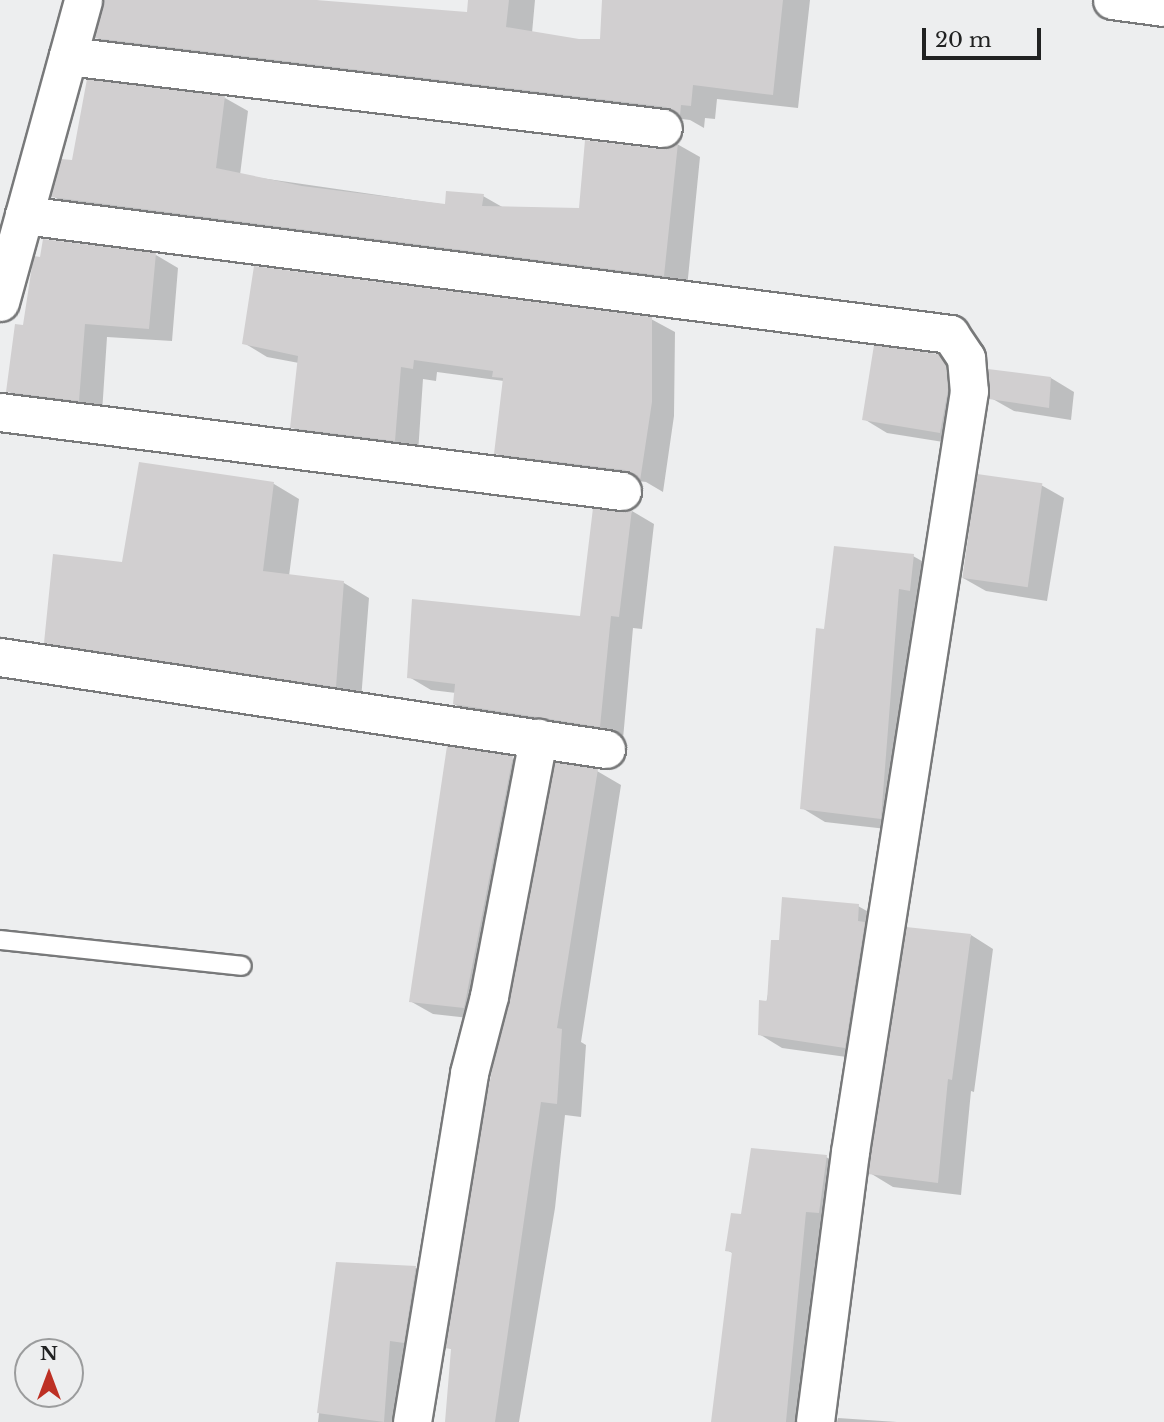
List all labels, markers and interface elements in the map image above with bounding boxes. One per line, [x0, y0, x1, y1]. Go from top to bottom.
scale bar [926, 14, 1045, 58]
text: 20 m [935, 27, 992, 53]
north arrow [14, 1338, 84, 1408]
text: N [40, 1342, 58, 1365]

